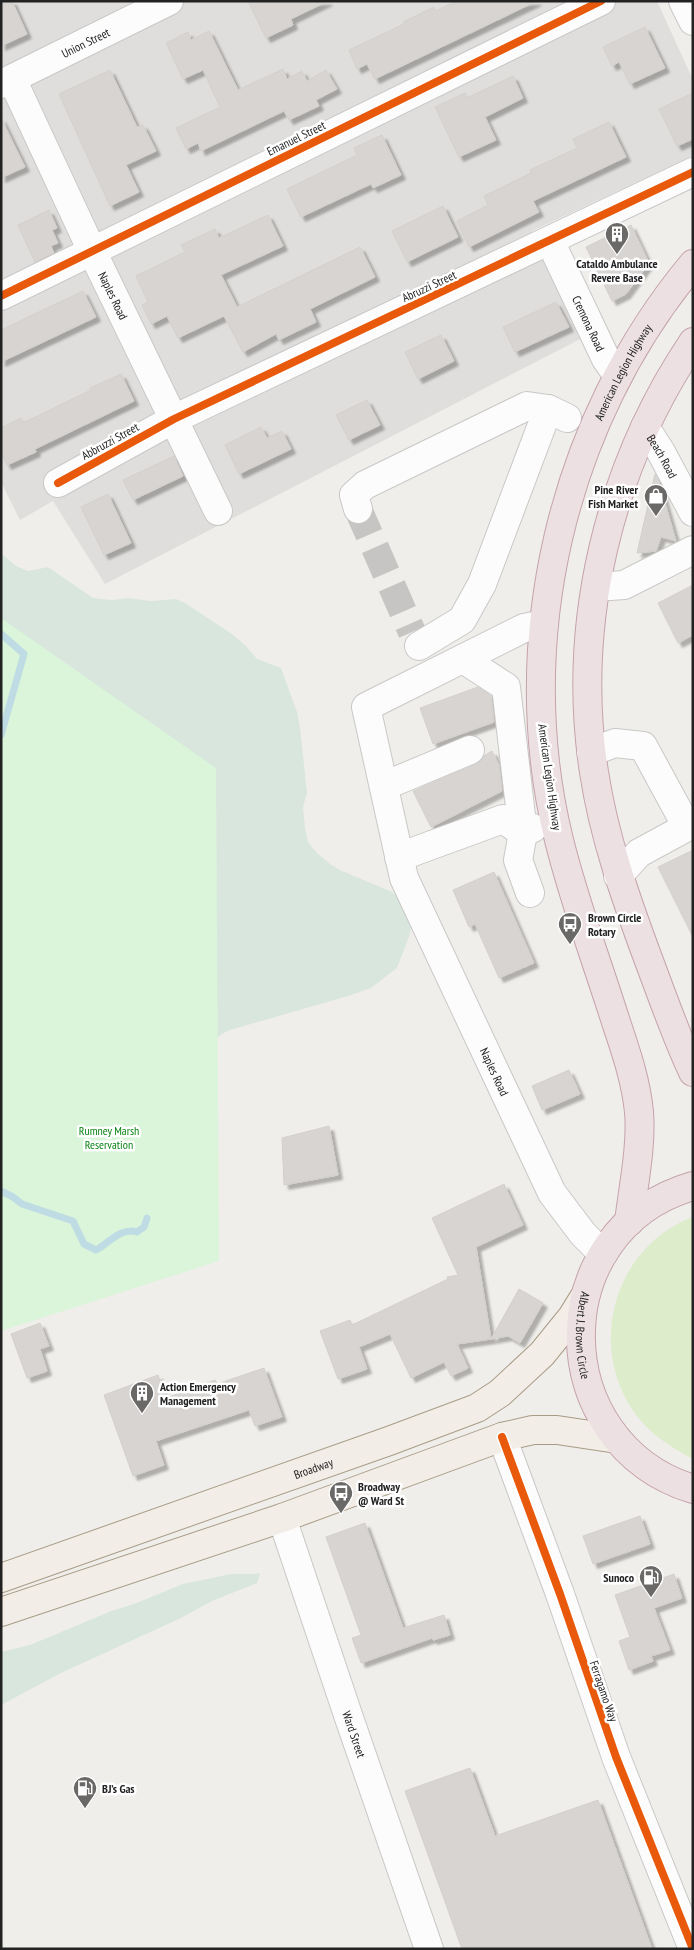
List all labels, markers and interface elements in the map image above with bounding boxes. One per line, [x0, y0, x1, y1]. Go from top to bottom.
street label: Union Street [59, 24, 113, 61]
street label: Emanuel Street [264, 117, 328, 159]
building icon: Cataldo Ambulance Revere Base [604, 221, 630, 255]
place label: Cataldo Ambulance Revere Base [576, 256, 658, 285]
street label: Abruzzi Street [400, 267, 459, 305]
street label: Naples Road [96, 269, 131, 322]
street label: Cremona Road [569, 293, 609, 353]
street label: American Legion Highway [591, 320, 655, 422]
street label: Abbruzzi Street [79, 419, 142, 463]
street label: Beach Road [644, 431, 681, 481]
place label: Pine River Fish Market [588, 482, 639, 511]
shop icon: Pine River Fish Market [643, 483, 669, 517]
street label: American Legion Highway [535, 723, 565, 832]
place label: Brown Circle Rotary [588, 910, 641, 939]
bus stop icon: Brown Circle Rotary [557, 911, 583, 945]
street label: Naples Road [477, 1045, 513, 1098]
park label: Rumney Marsh Reservation [79, 1123, 139, 1152]
street label: Albert J. Brown Circle [573, 1290, 594, 1381]
place label: Action Emergency Management [159, 1379, 236, 1408]
building icon: Action Emergency Management [129, 1380, 155, 1414]
street label: Broadway [291, 1454, 335, 1482]
place label: Broadway @ Ward St [358, 1479, 404, 1508]
bus stop icon: Broadway @ Ward St [328, 1480, 354, 1514]
fuel station icon: Sunoco [638, 1564, 664, 1598]
place label: Sunoco [603, 1570, 635, 1585]
street label: Ferragamo Way [587, 1658, 622, 1724]
street label: Ward Street [340, 1709, 370, 1760]
fuel station icon: BJ’s Gas [72, 1775, 98, 1809]
place label: BJ’s Gas [102, 1781, 135, 1796]

